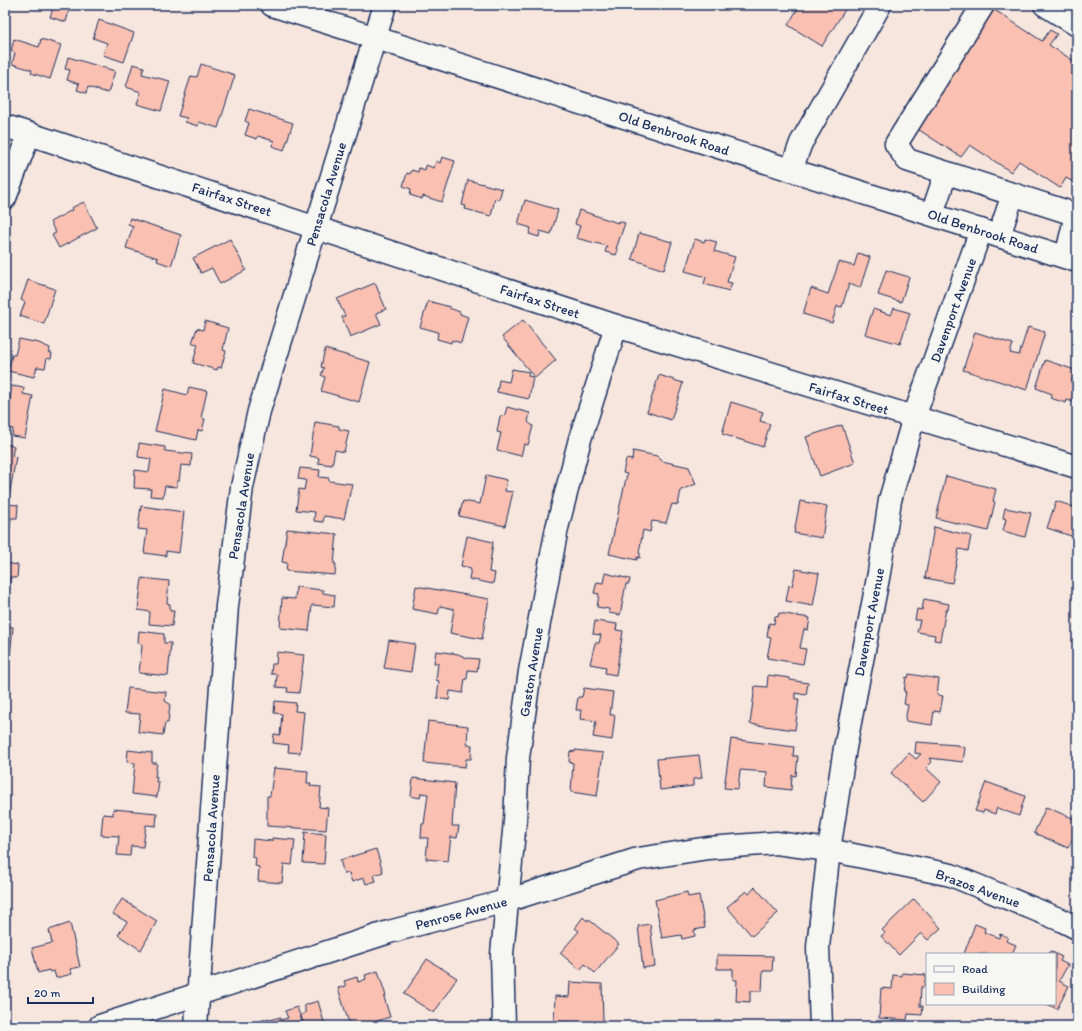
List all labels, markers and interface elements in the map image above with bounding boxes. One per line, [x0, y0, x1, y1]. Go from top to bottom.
street label: Old Benbrook Road [616, 108, 732, 160]
street label: Pensacola Avenue [303, 140, 350, 248]
street label: Fairfax Street [190, 179, 274, 220]
street label: Old Benbrook Road [925, 206, 1041, 258]
street label: Davenport Avenue [927, 255, 980, 365]
street label: Fairfax Street [498, 281, 582, 322]
street label: Fairfax Street [807, 378, 891, 419]
street label: Pensacola Avenue [225, 451, 258, 561]
street label: Davenport Avenue [851, 566, 888, 678]
street label: Gaston Avenue [516, 626, 547, 718]
street label: Pensacola Avenue [199, 773, 224, 882]
street label: Brazos Avenue [933, 865, 1023, 912]
street label: Penrose Avenue [413, 893, 509, 934]
legend [926, 953, 1056, 1005]
text: Road [962, 962, 988, 976]
scale bar [28, 979, 93, 1005]
text: Building [962, 982, 1006, 996]
text: 20 m [34, 986, 61, 1000]

